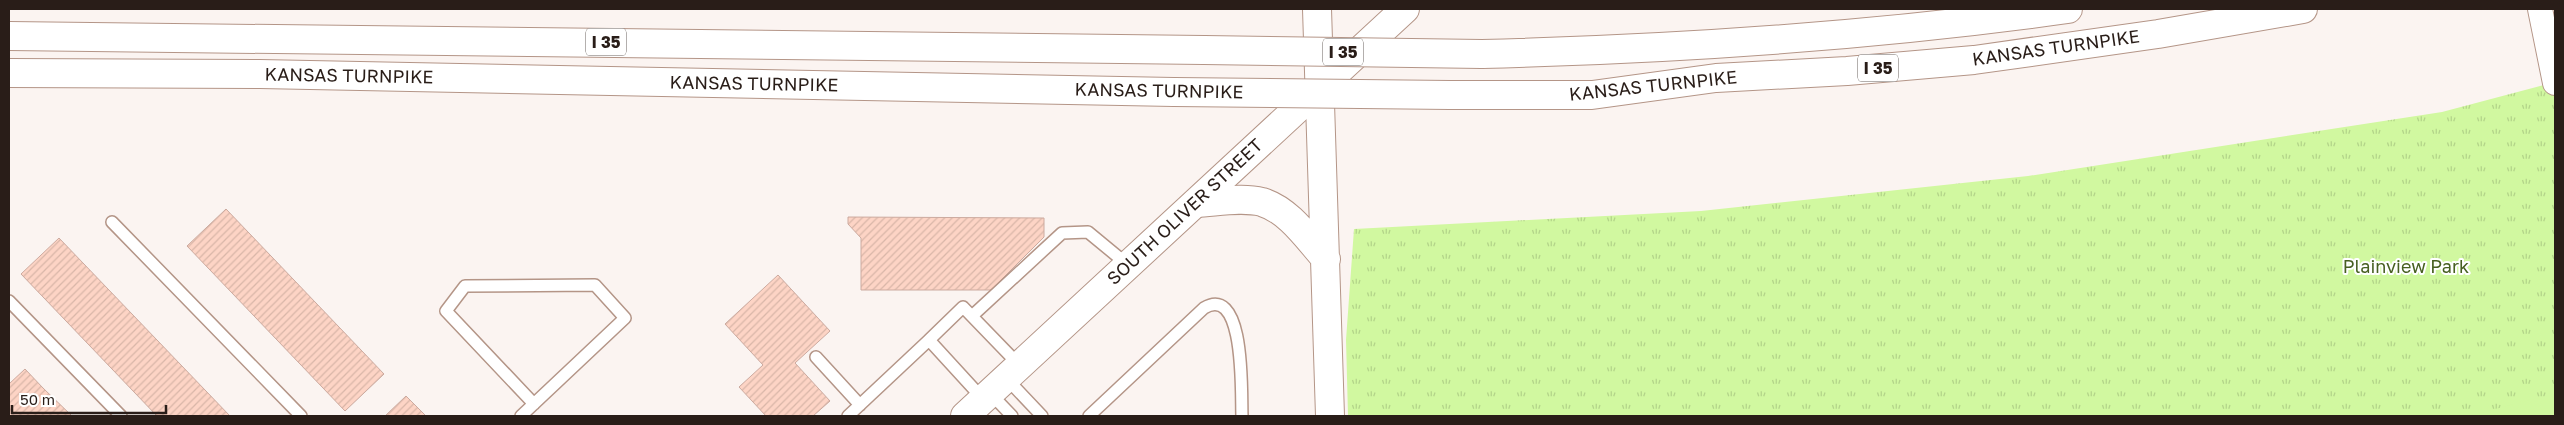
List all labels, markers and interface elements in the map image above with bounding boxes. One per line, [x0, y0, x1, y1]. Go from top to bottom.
street label: KANSAS TURNPIKE [1971, 24, 2141, 70]
road number: I 35 [586, 28, 626, 56]
road number: I 35 [1323, 38, 1363, 66]
road number: I 35 [1858, 54, 1898, 82]
street label: KANSAS TURNPIKE [264, 63, 434, 87]
street label: KANSAS TURNPIKE [1568, 65, 1738, 105]
street label: KANSAS TURNPIKE [669, 71, 839, 95]
street label: KANSAS TURNPIKE [1074, 78, 1244, 102]
street label: SOUTH OLIVER STREET [1102, 134, 1267, 289]
park label: Plainview Park [2343, 255, 2469, 277]
scale bar [12, 382, 166, 414]
text: 50 m [20, 390, 55, 408]

